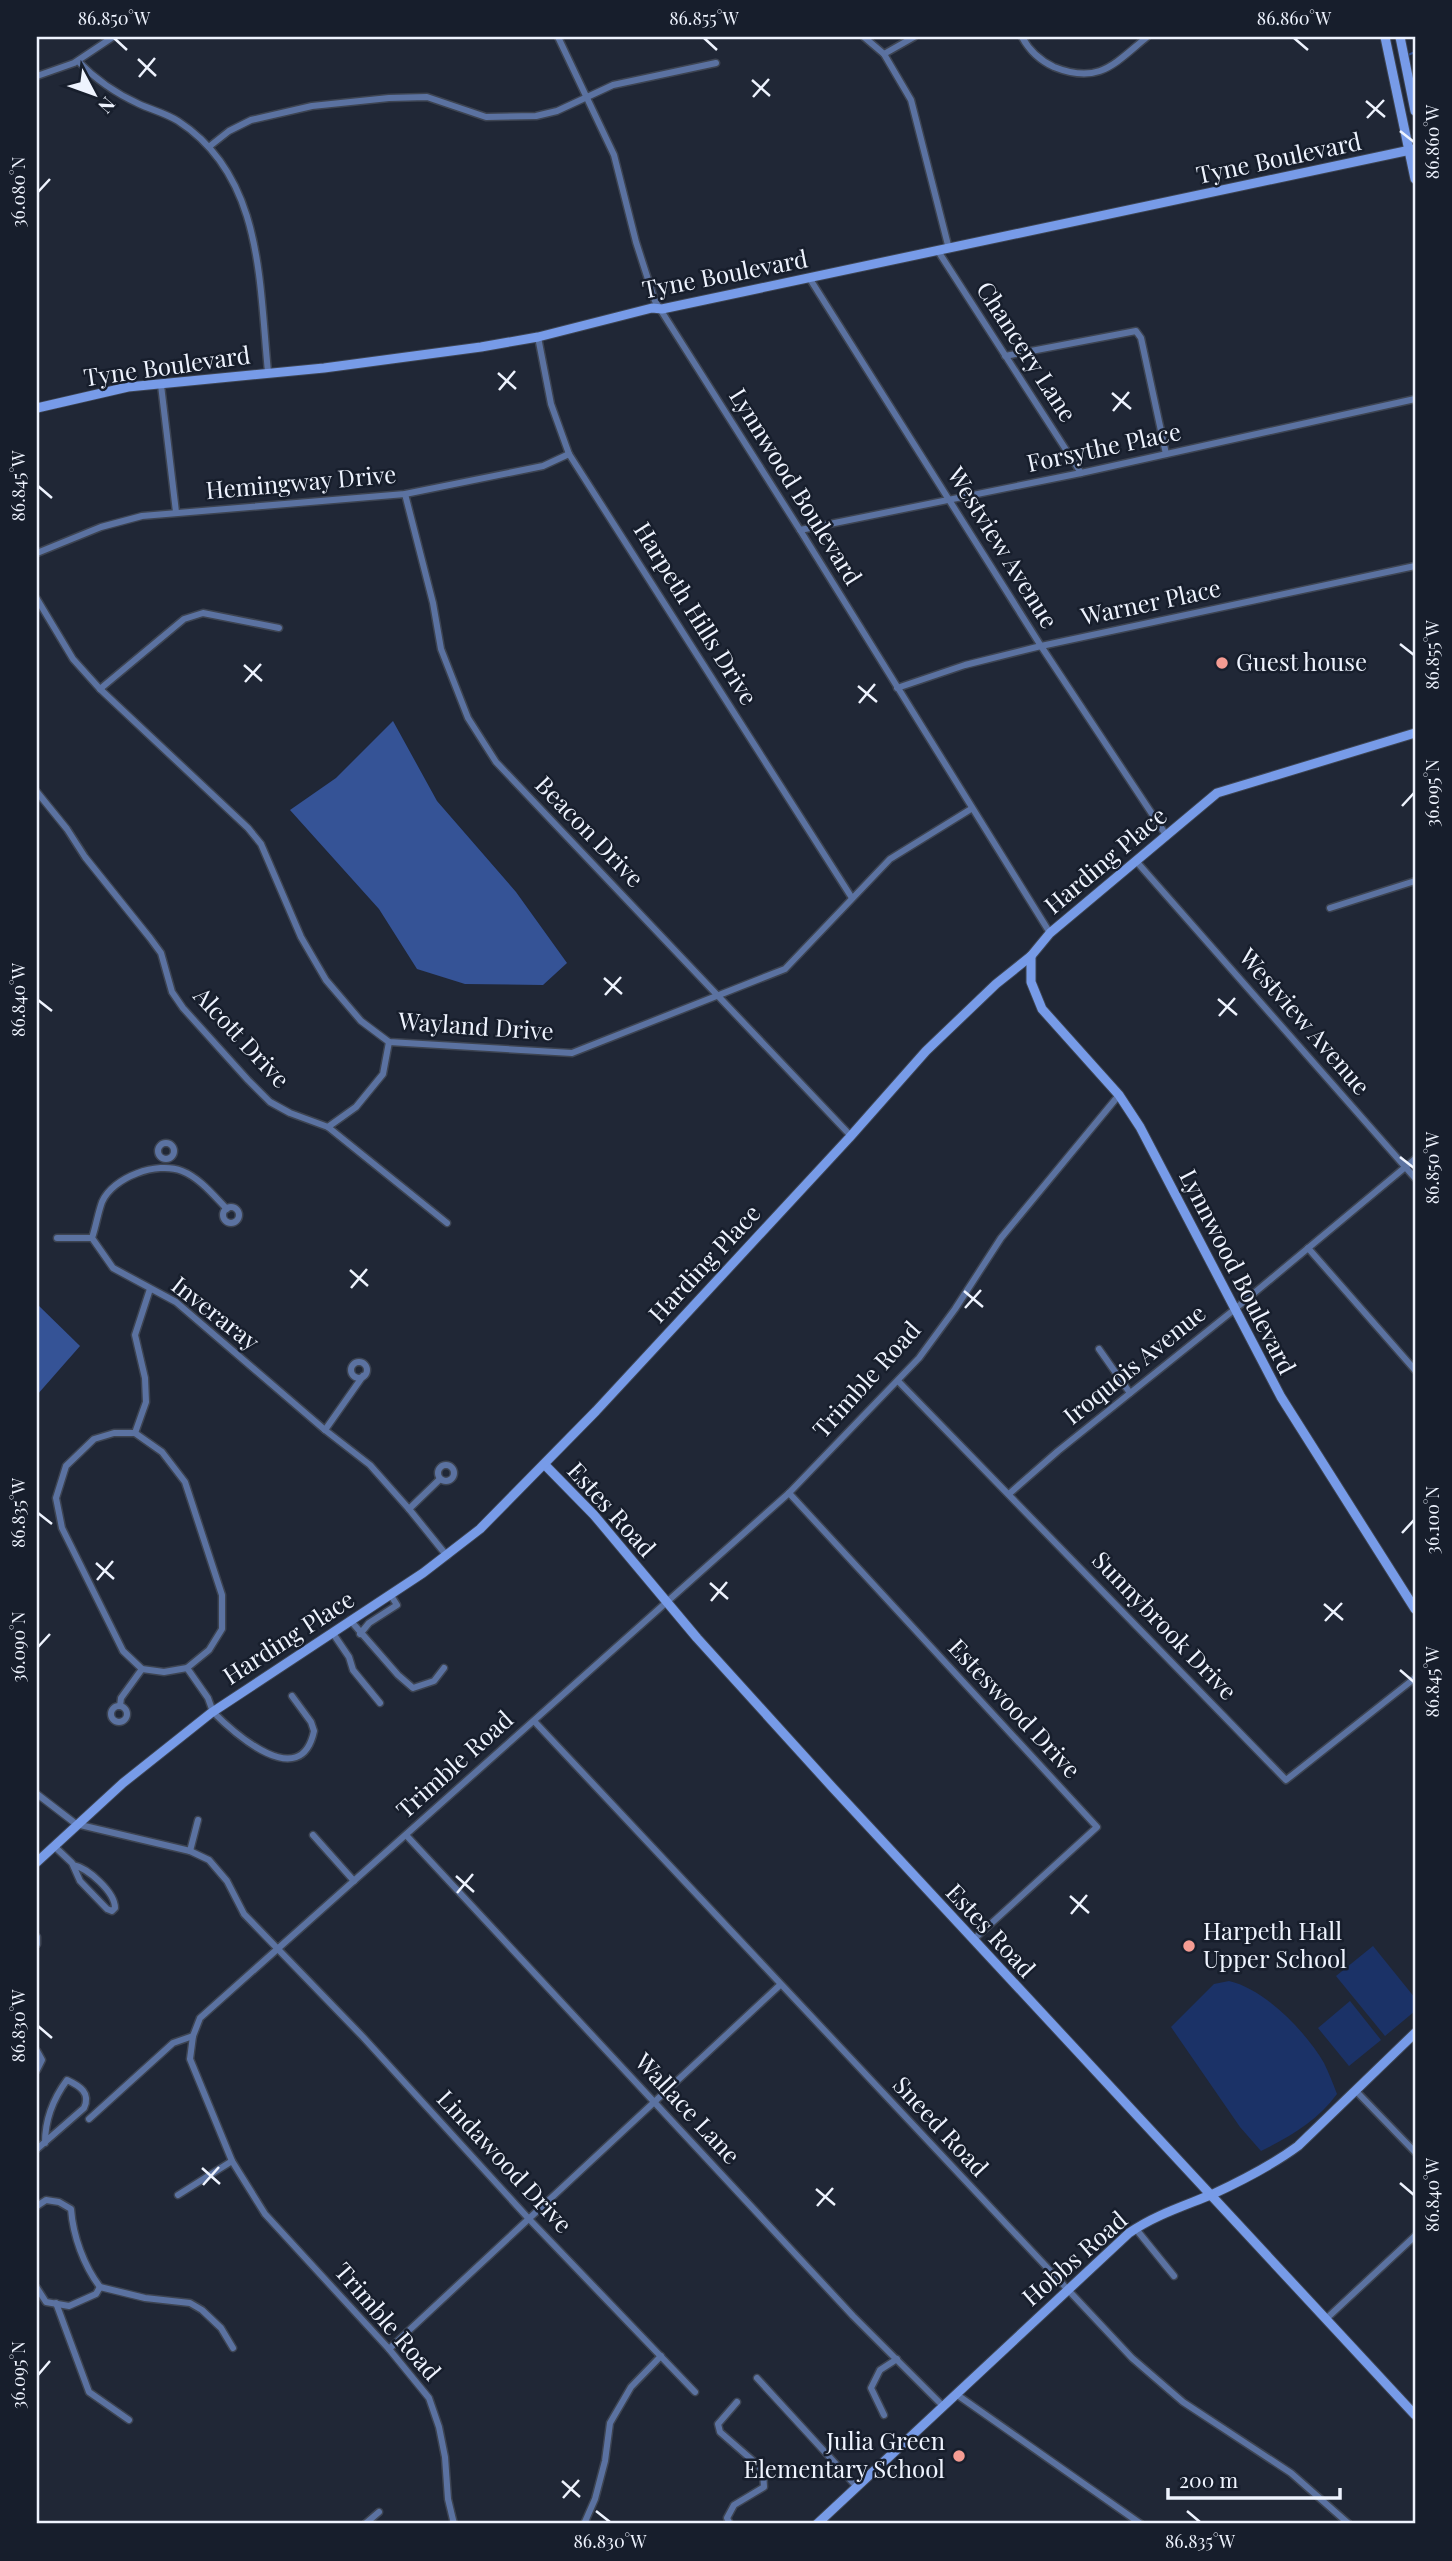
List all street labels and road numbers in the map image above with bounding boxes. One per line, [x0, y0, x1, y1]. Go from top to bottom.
street label: Tyne Boulevard [1193, 124, 1364, 190]
street label: Tyne Boulevard [639, 241, 810, 305]
street label: Chancery Lane [970, 275, 1085, 427]
street label: Tyne Boulevard [81, 337, 252, 393]
street label: Lynnwood Boulevard [723, 382, 870, 590]
street label: Forsythe Place [1024, 414, 1184, 478]
street label: Hemingway Drive [204, 457, 397, 505]
street label: Westview Avenue [941, 459, 1066, 634]
street label: Harpeth Hills Drive [628, 516, 766, 710]
street label: Warner Place [1077, 571, 1223, 632]
street label: Beacon Drive [529, 768, 652, 893]
street label: Harding Place [1037, 799, 1173, 920]
street label: Westview Avenue [1232, 940, 1378, 1101]
street label: Alcott Drive [187, 979, 297, 1094]
street label: Wayland Drive [396, 1004, 555, 1046]
street label: Lynnwood Boulevard [1173, 1163, 1304, 1379]
street label: Harding Place [641, 1197, 767, 1329]
street label: Inveraray [166, 1268, 267, 1357]
street label: Iroquois Avenue [1056, 1296, 1212, 1431]
street label: Trimble Road [805, 1313, 926, 1444]
street label: Estes Road [561, 1454, 664, 1563]
street label: Sunnybrook Drive [1086, 1543, 1245, 1706]
street label: Harding Place [216, 1582, 360, 1691]
street label: Esteswood Drive [942, 1631, 1089, 1784]
street label: Trimble Road [389, 1703, 519, 1824]
street label: Estes Road [940, 1876, 1043, 1983]
street label: Wallace Lane [628, 2045, 748, 2170]
street label: Sneed Road [887, 2069, 996, 2183]
street label: Lindawood Drive [431, 2082, 580, 2239]
street label: Hobbs Road [1014, 2203, 1133, 2312]
street label: Trimble Road [328, 2255, 449, 2387]

